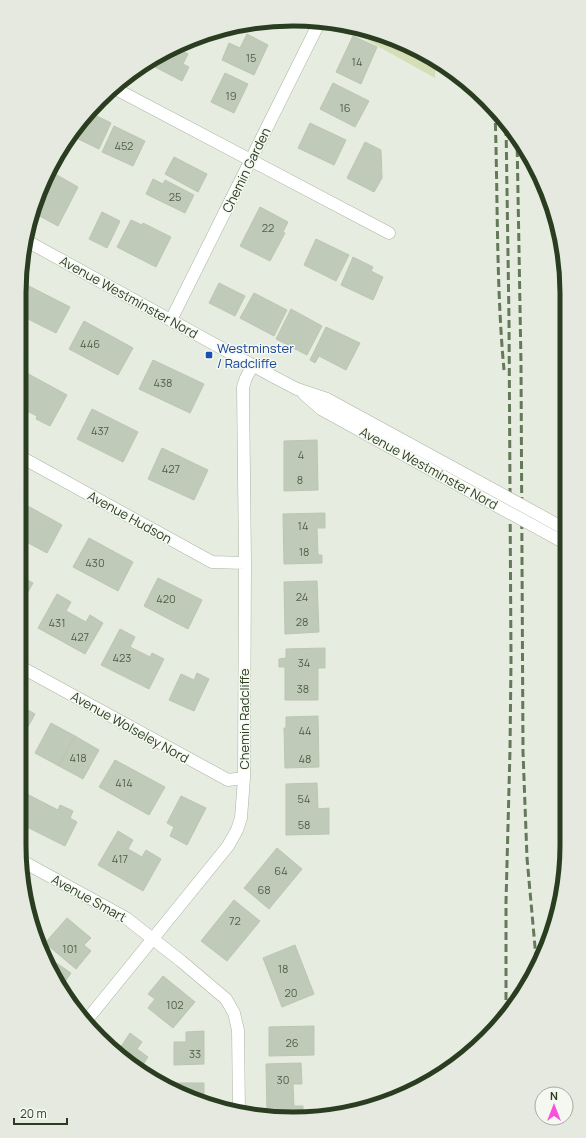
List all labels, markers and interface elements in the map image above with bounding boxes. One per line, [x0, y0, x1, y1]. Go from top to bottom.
house number: 15 [246, 50, 256, 65]
house number: 14 [352, 54, 362, 69]
house number: 19 [225, 88, 237, 103]
house number: 16 [339, 100, 351, 115]
street label: Chemin Garden [218, 124, 274, 216]
house number: 452 [115, 138, 133, 153]
house number: 25 [169, 189, 181, 204]
house number: 22 [262, 220, 274, 235]
street label: Avenue Westminster Nord [57, 251, 201, 343]
house number: 446 [80, 336, 100, 351]
place label: Westminster / Radcliffe [217, 339, 294, 372]
marker: Westminster / Radcliffe [204, 350, 214, 360]
house number: 438 [154, 375, 172, 390]
street label: Avenue Westminster Nord [357, 422, 501, 514]
house number: 437 [91, 423, 109, 438]
house number: 4 [298, 447, 304, 462]
house number: 427 [162, 461, 180, 476]
house number: 8 [297, 472, 303, 487]
street label: Avenue Hudson [85, 486, 175, 548]
house number: 14 [298, 518, 308, 533]
house number: 18 [299, 544, 309, 559]
house number: 430 [85, 555, 105, 570]
house number: 24 [296, 589, 308, 604]
house number: 420 [156, 591, 176, 606]
house number: 28 [296, 614, 308, 629]
house number: 431 [49, 615, 65, 630]
house number: 427 [71, 629, 89, 644]
house number: 423 [113, 650, 131, 665]
house number: 34 [298, 655, 310, 670]
street label: Chemin Radcliffe [235, 668, 253, 769]
house number: 38 [297, 681, 309, 696]
street label: Avenue Wolseley Nord [68, 687, 192, 767]
house number: 44 [298, 723, 312, 738]
house number: 418 [69, 750, 87, 765]
house number: 48 [299, 751, 311, 766]
house number: 414 [115, 775, 133, 790]
house number: 54 [298, 791, 310, 806]
house number: 58 [298, 817, 310, 832]
house number: 417 [112, 851, 128, 866]
house number: 64 [274, 863, 288, 878]
street label: Avenue Smart [48, 870, 130, 926]
house number: 68 [257, 882, 271, 897]
house number: 72 [229, 913, 241, 928]
house number: 101 [62, 941, 78, 956]
house number: 18 [278, 961, 288, 976]
house number: 20 [285, 985, 297, 1000]
house number: 102 [166, 997, 184, 1012]
house number: 26 [285, 1035, 299, 1050]
house number: 33 [189, 1046, 201, 1061]
house number: 30 [277, 1072, 289, 1087]
north arrow [534, 1086, 574, 1126]
text: N [550, 1088, 558, 1103]
scale bar [14, 1100, 67, 1126]
text: 20 m [20, 1105, 47, 1122]

